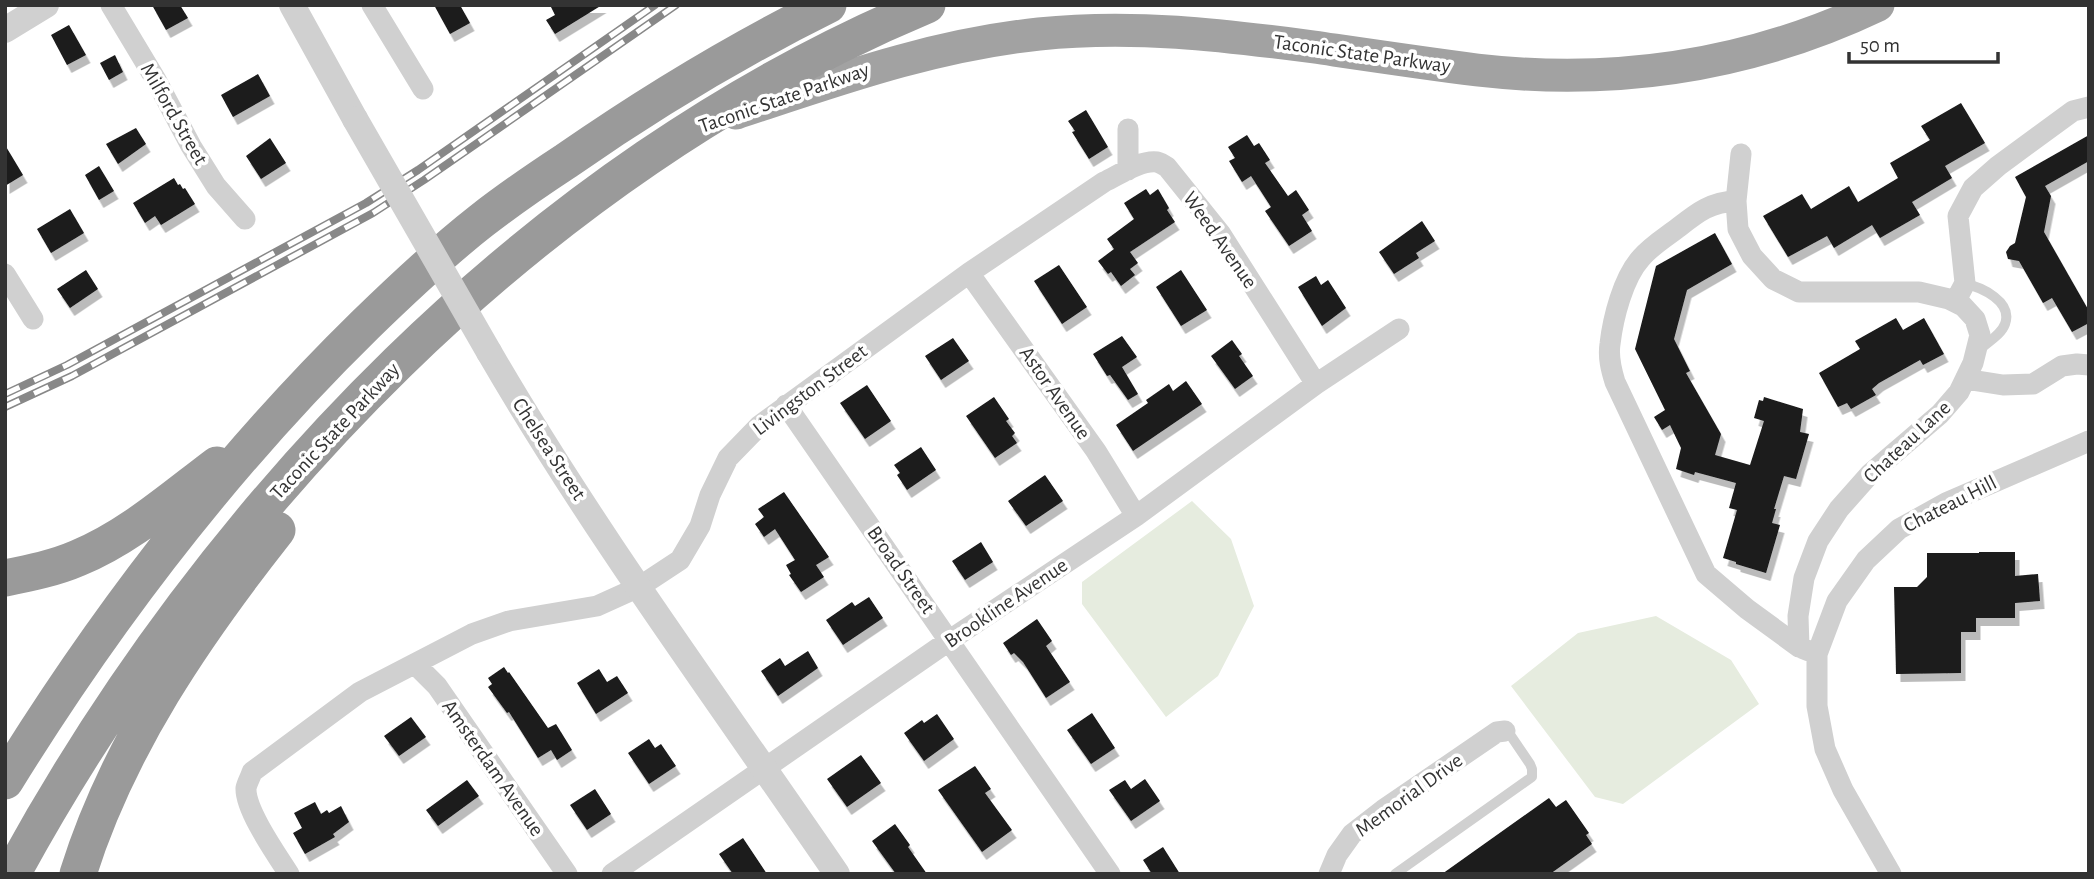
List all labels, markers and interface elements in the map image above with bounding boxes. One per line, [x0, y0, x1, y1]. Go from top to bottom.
scale bar [1849, 21, 1998, 65]
street label: Taconic State Parkway [1272, 31, 1452, 77]
text: 50 m [1860, 35, 1900, 56]
street label: Taconic State Parkway [696, 59, 872, 137]
street label: Milford Street [137, 60, 212, 169]
street label: Weed Avenue [1179, 188, 1261, 292]
street label: Livingston Street [749, 340, 871, 440]
street label: Astor Avenue [1015, 343, 1095, 443]
street label: Taconic State Parkway [266, 359, 404, 503]
street label: Chelsea Street [508, 394, 590, 504]
street label: Chateau Lane [1860, 397, 1954, 487]
street label: Chateau Hill [1900, 472, 2000, 536]
street label: Broad Street [863, 522, 939, 618]
street label: Brookline Avenue [941, 554, 1071, 652]
street label: Amsterdam Avenue [438, 696, 548, 840]
street label: Memorial Drive [1352, 749, 1466, 841]

